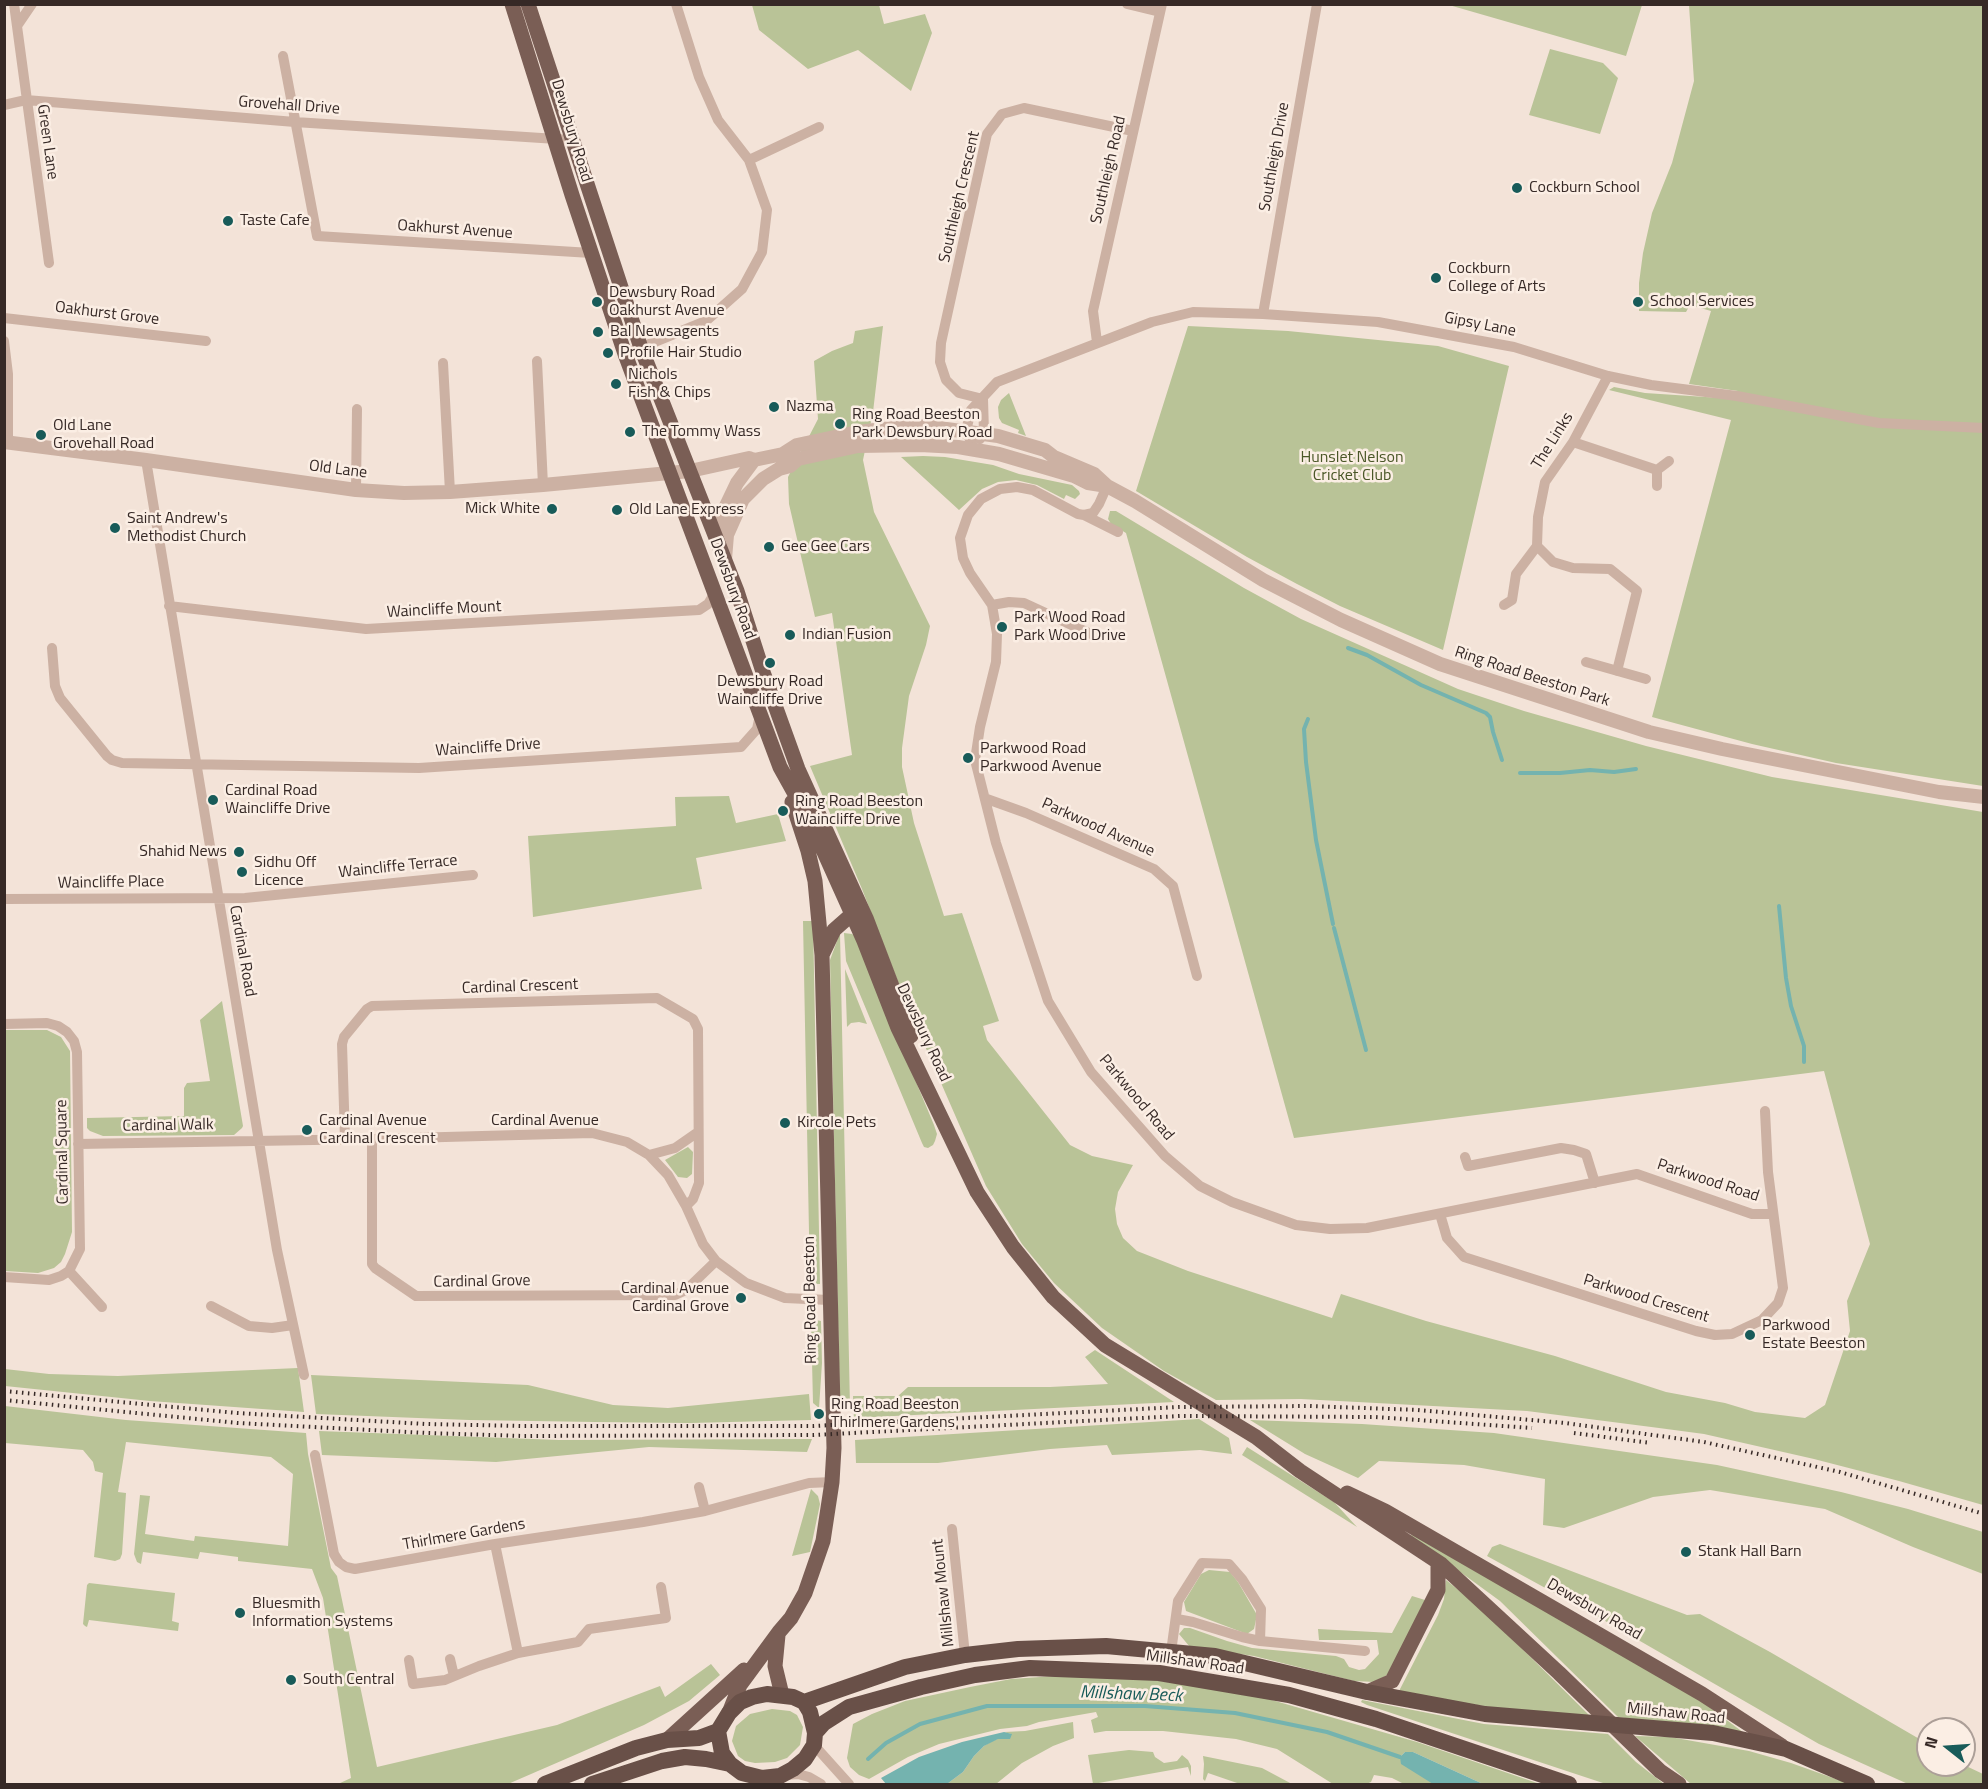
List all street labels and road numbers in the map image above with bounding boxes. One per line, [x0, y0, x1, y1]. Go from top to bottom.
street label: Dewsbury Road [546, 77, 596, 185]
street label: Grovehall Drive [238, 93, 340, 119]
street label: Southleigh Drive [1256, 101, 1294, 213]
street label: Green Lane [32, 103, 62, 181]
street label: Southleigh Road [1087, 114, 1131, 226]
street label: Southleigh Crescent [936, 130, 984, 264]
street label: Oakhurst Avenue [397, 216, 513, 244]
street label: Oakhurst Grove [54, 298, 160, 330]
street label: Gipsy Lane [1442, 309, 1518, 341]
street label: The Links [1528, 409, 1578, 473]
street label: Old Lane [308, 457, 368, 483]
street label: Dewsbury Road [705, 536, 759, 642]
street label: Waincliffe Mount [386, 597, 502, 623]
street label: Ring Road Beeston Park [1452, 643, 1612, 711]
street label: Waincliffe Drive [435, 735, 541, 761]
street label: Parkwood Avenue [1039, 794, 1157, 862]
street label: Waincliffe Terrace [338, 851, 458, 883]
street label: Waincliffe Place [58, 872, 164, 894]
street label: Cardinal Road [225, 904, 259, 998]
street label: Cardinal Crescent [461, 975, 579, 999]
street label: Dewsbury Road [892, 981, 954, 1085]
street label: Parkwood Road [1094, 1051, 1178, 1145]
street label: Cardinal Square [52, 1099, 74, 1205]
street label: Cardinal Avenue [491, 1111, 599, 1131]
street label: Cardinal Walk [122, 1116, 214, 1136]
street label: Parkwood Road [1655, 1155, 1761, 1207]
street label: Ring Road Beeston [800, 1236, 822, 1364]
street label: Parkwood Crescent [1581, 1271, 1711, 1327]
street label: Cardinal Grove [433, 1272, 531, 1292]
street label: Thirlmere Gardens [401, 1515, 527, 1555]
street label: Millshaw Mount [929, 1538, 959, 1648]
street label: Dewsbury Road [1543, 1575, 1645, 1645]
street label: Millshaw Road [1145, 1647, 1245, 1679]
street label: Millshaw Road [1626, 1699, 1726, 1729]

